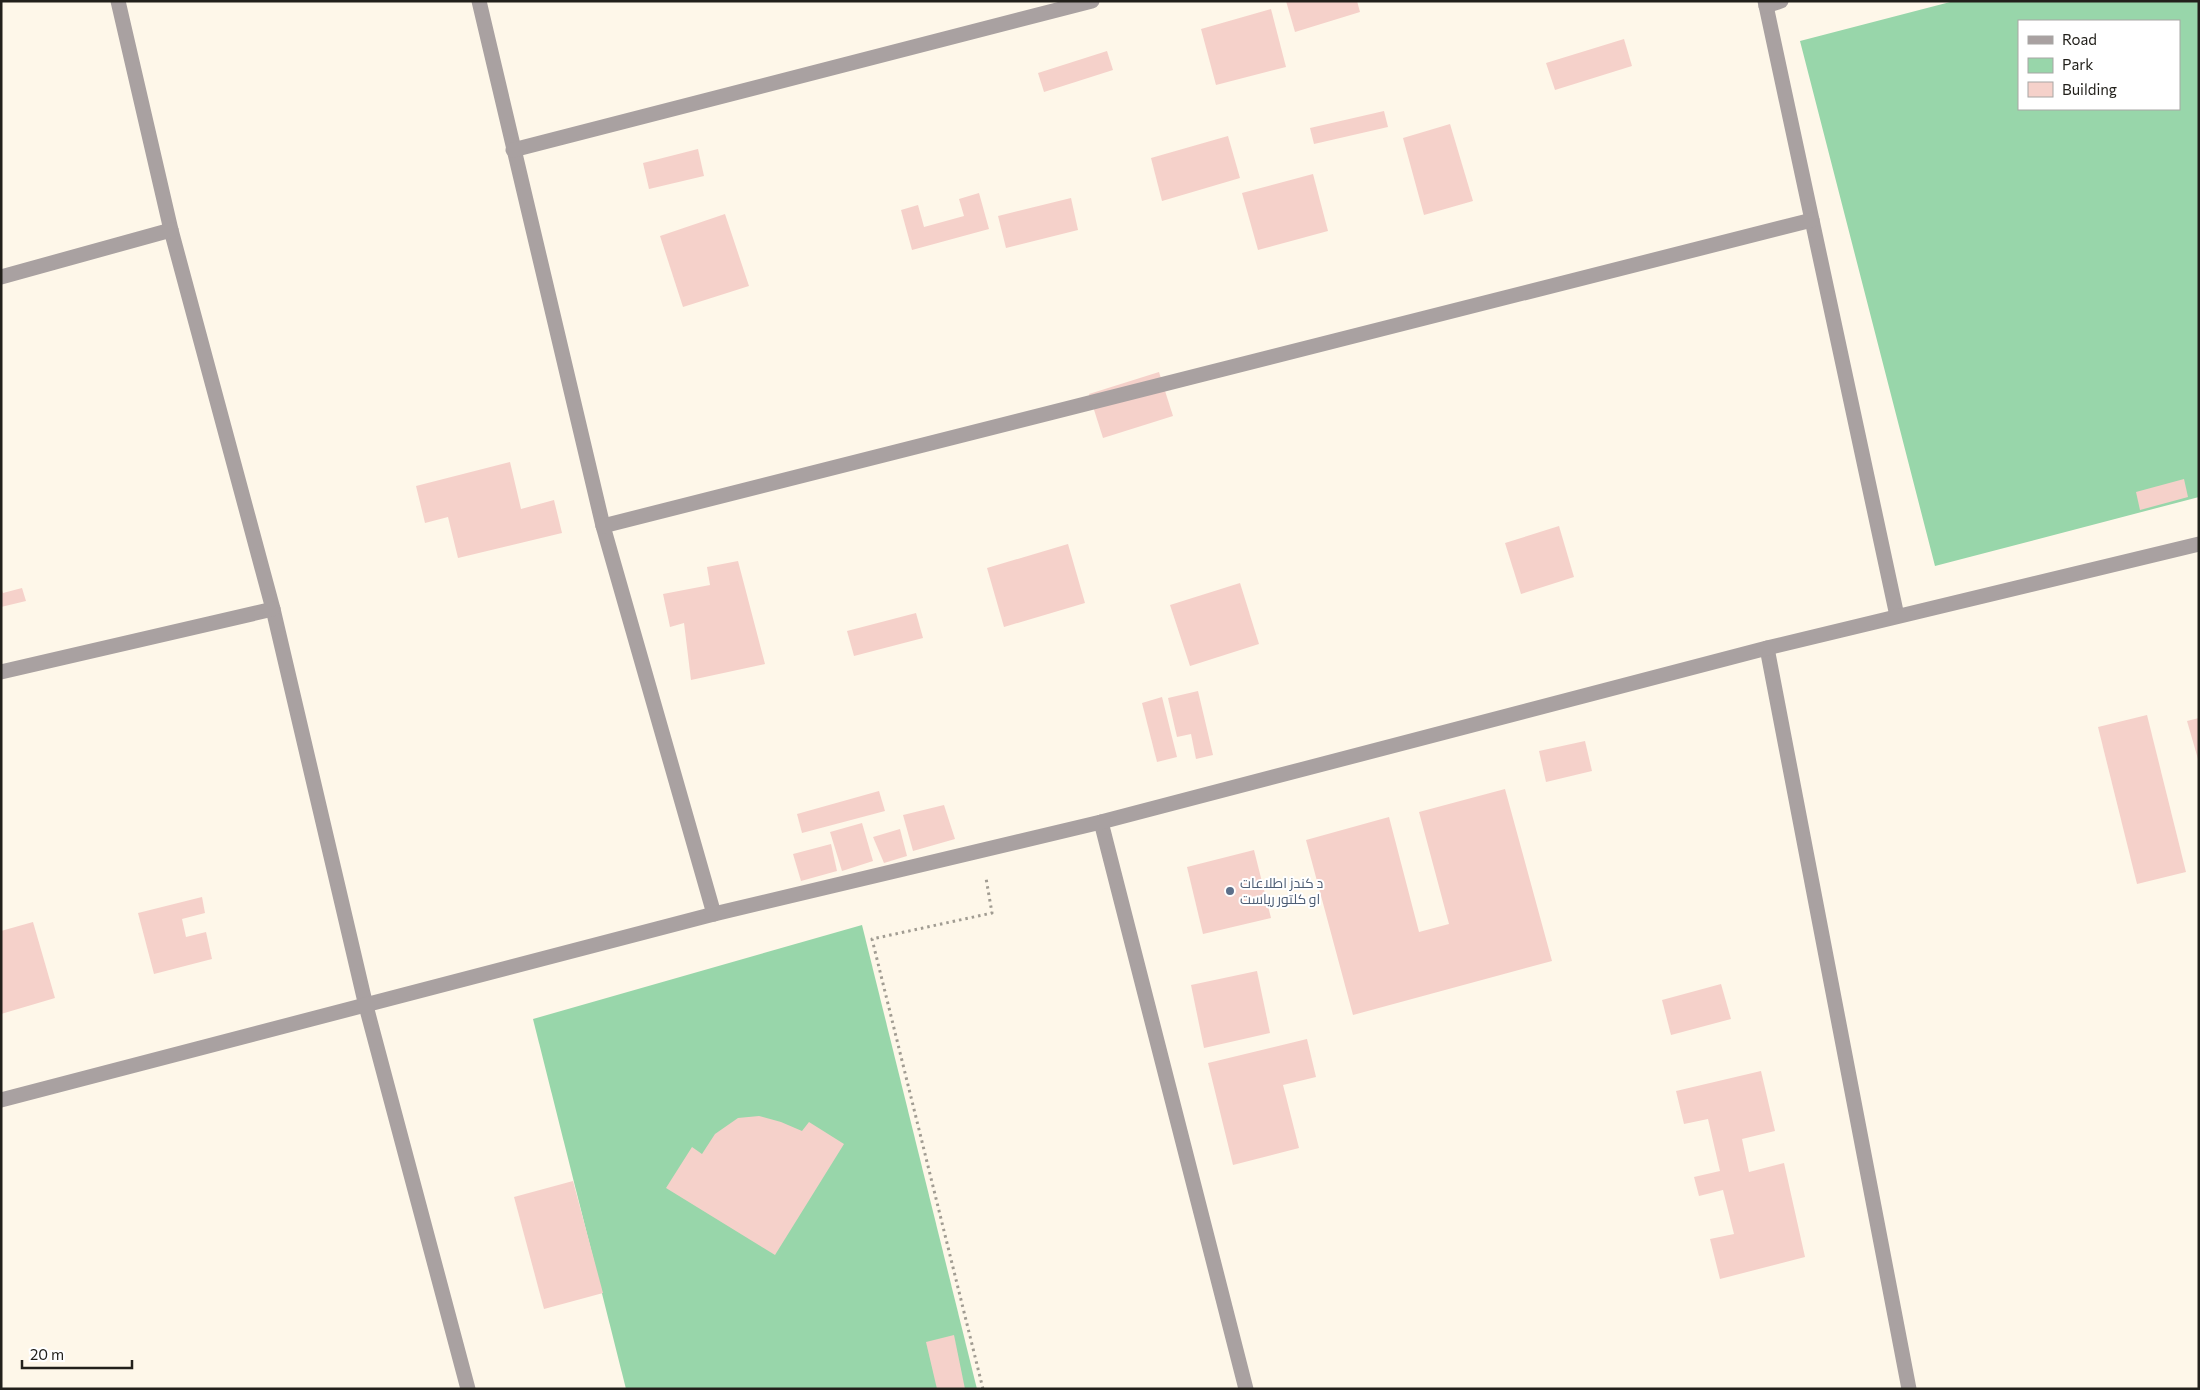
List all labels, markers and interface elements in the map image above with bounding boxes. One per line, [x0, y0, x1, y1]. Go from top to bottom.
legend [2018, 20, 2180, 110]
text: Road [2062, 30, 2097, 48]
text: Park [2062, 55, 2093, 73]
text: Building [2062, 80, 2117, 98]
place label: د کندز اطلاعات او کلتور ریاست [1240, 874, 1323, 907]
marker: د کندز اطلاعات او کلتور ریاست [1224, 885, 1236, 897]
scale bar [22, 1338, 132, 1370]
text: 20 m [30, 1345, 64, 1363]

